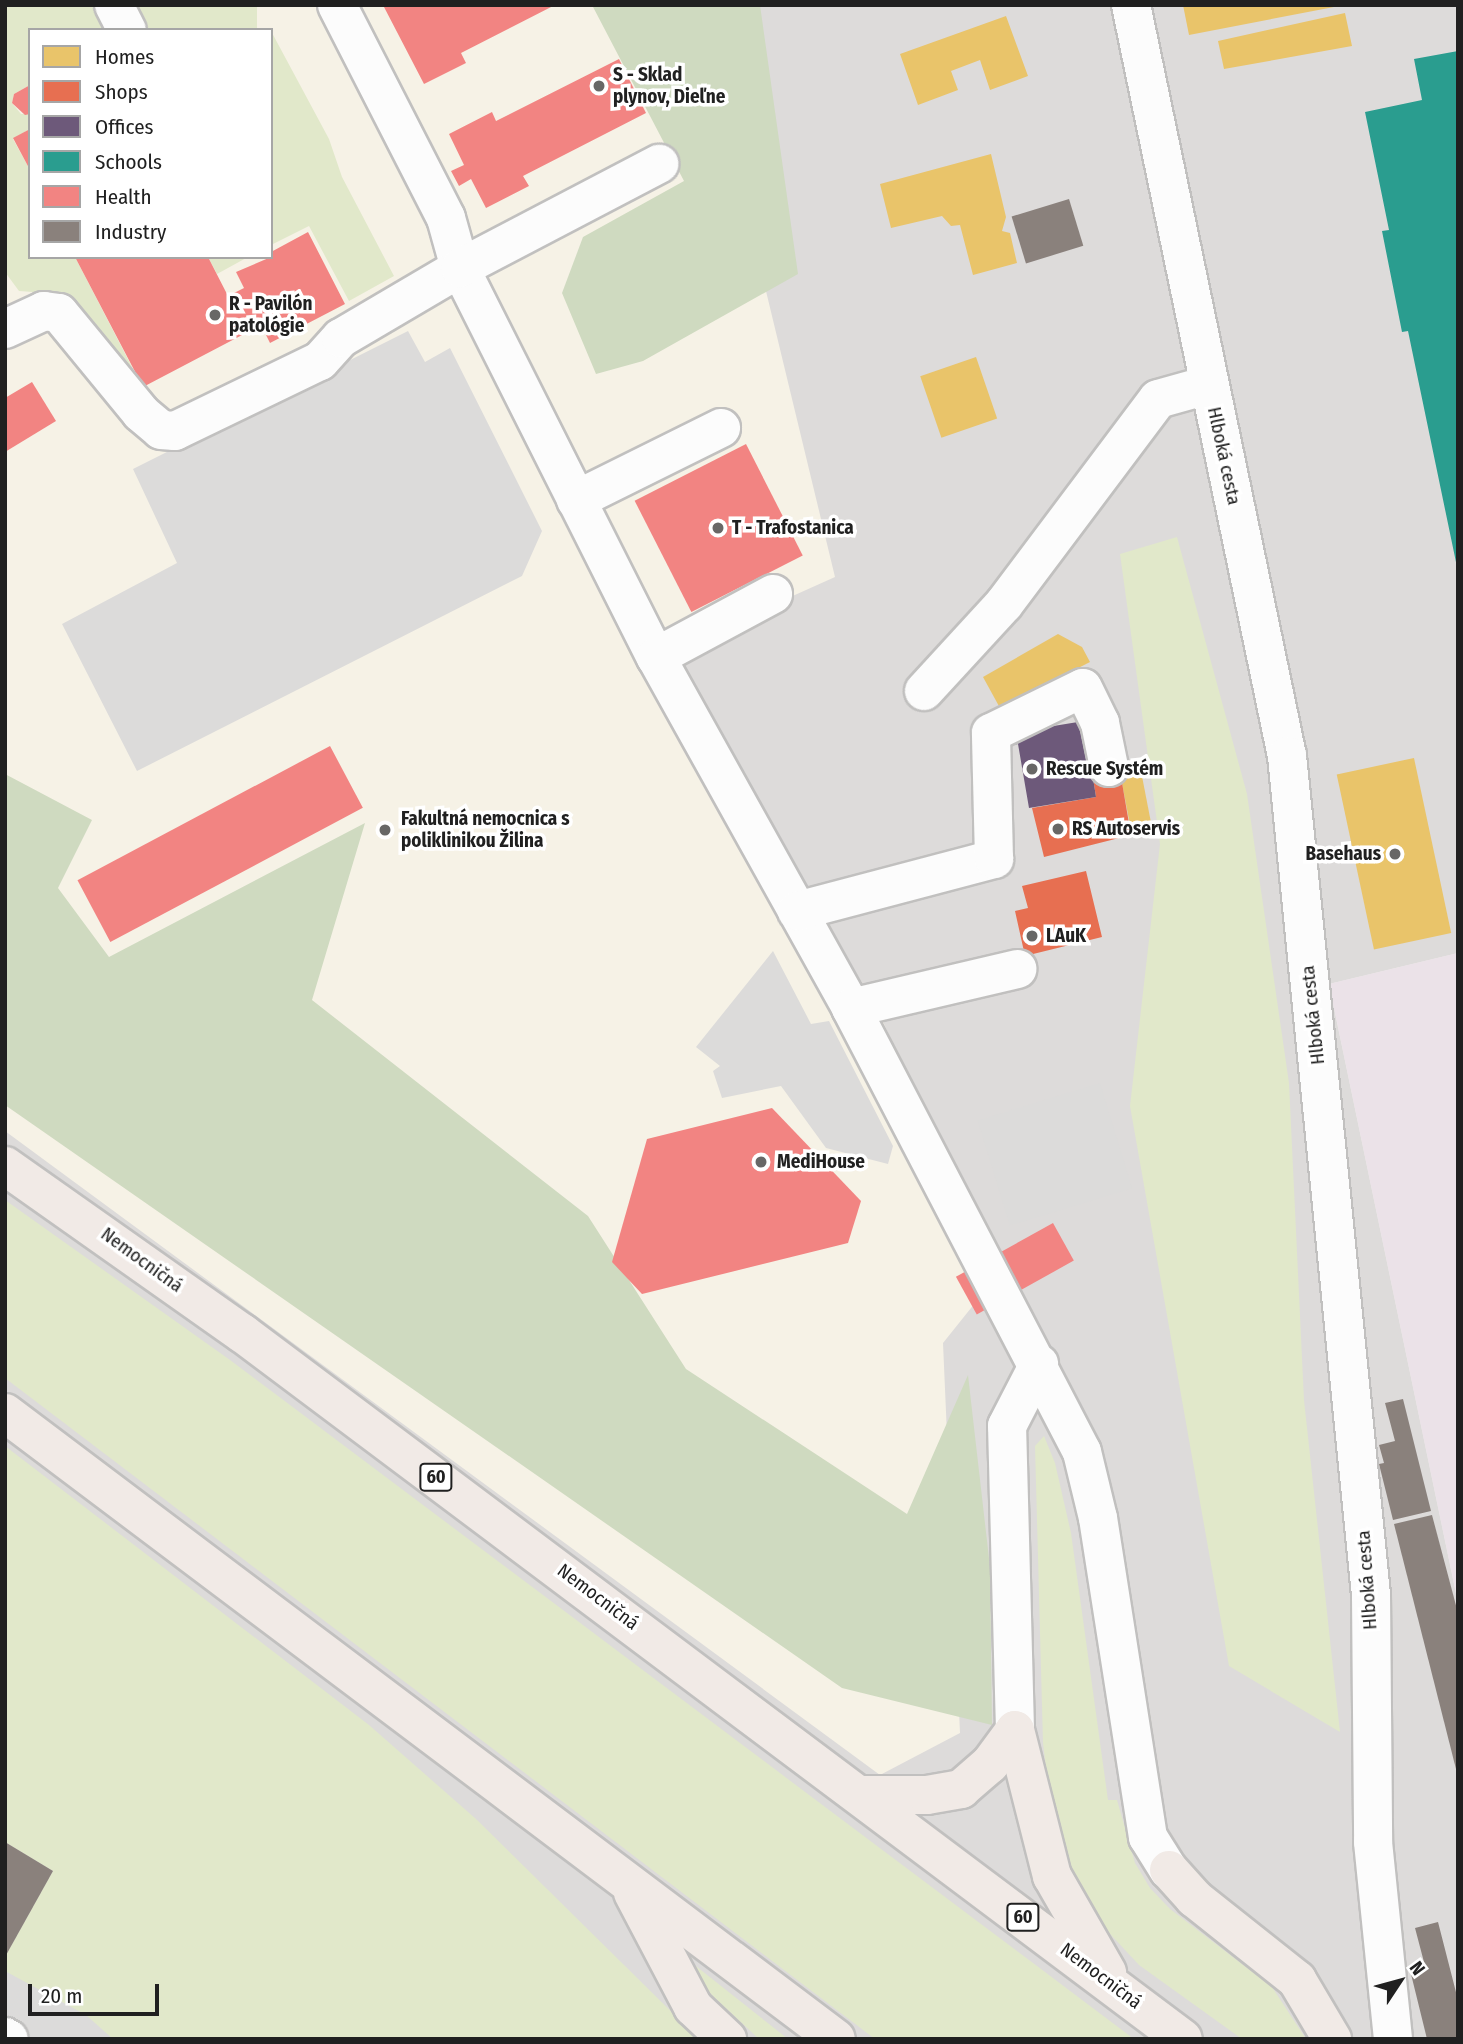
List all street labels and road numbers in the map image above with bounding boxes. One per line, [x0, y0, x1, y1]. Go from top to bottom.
street label: Hlboká cesta [1202, 405, 1246, 507]
street label: Hlboká cesta [1296, 964, 1330, 1066]
street label: Nemocničná [97, 1223, 187, 1297]
road number: 60 [418, 1462, 453, 1492]
street label: Hlboká cesta [1352, 1530, 1382, 1630]
street label: Nemocničná [553, 1559, 643, 1635]
road number: 60 [1006, 1902, 1040, 1931]
street label: Nemocničná [1056, 1938, 1146, 2014]

